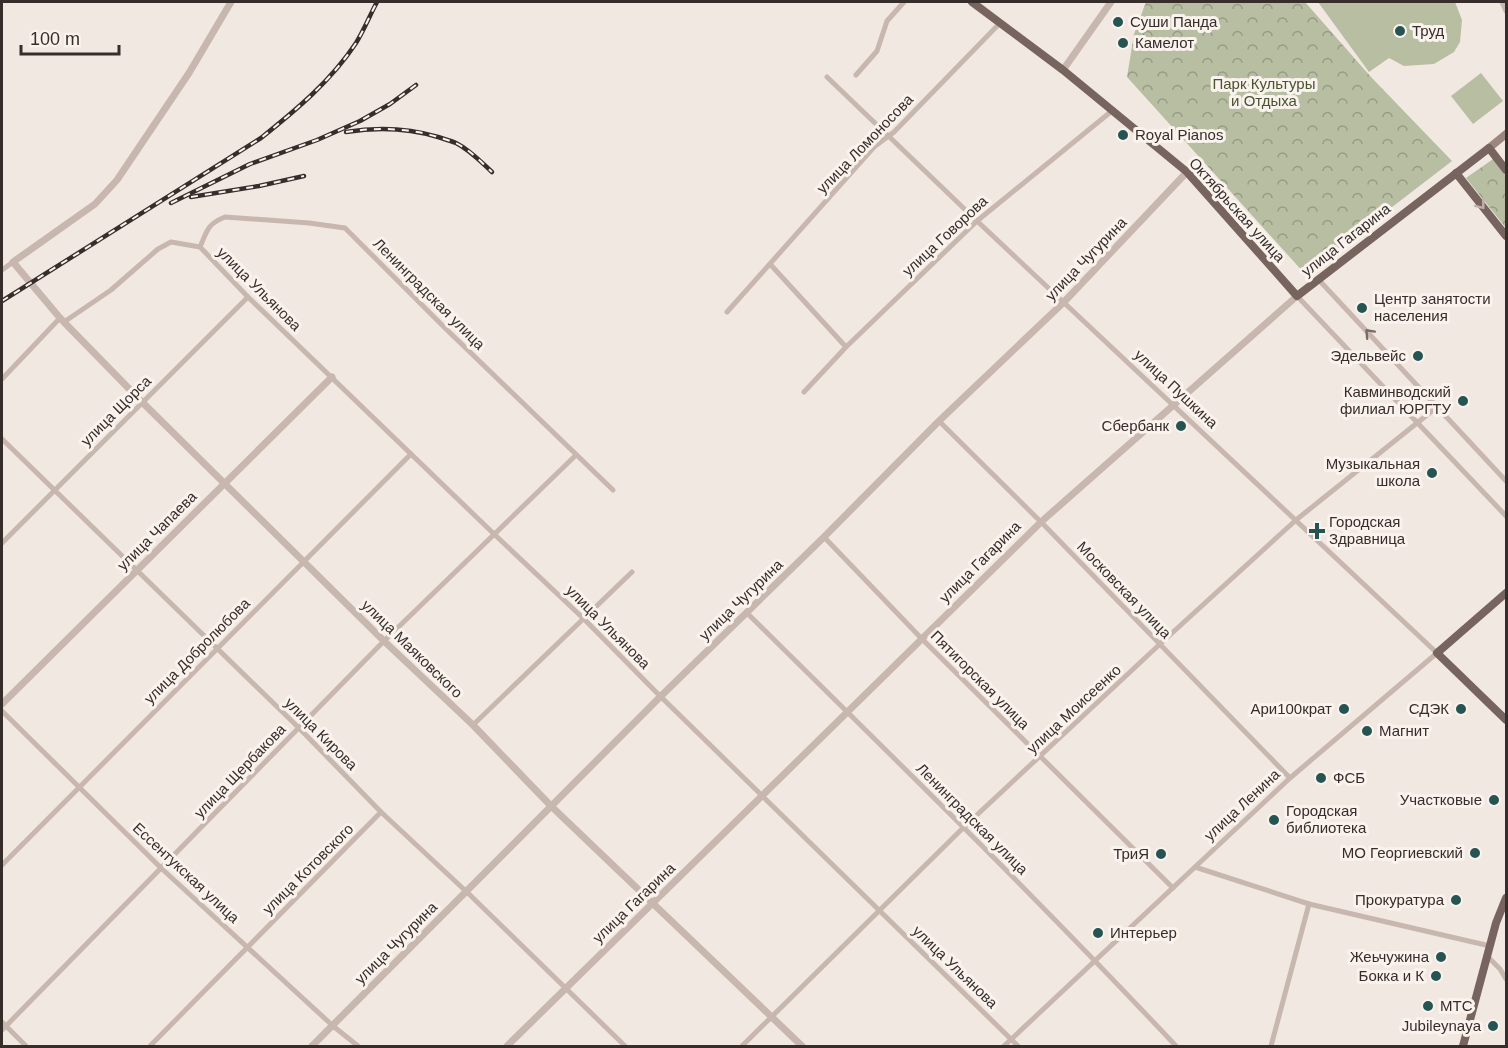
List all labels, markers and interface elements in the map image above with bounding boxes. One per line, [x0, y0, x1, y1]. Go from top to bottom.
place label: Суши Панда [1130, 13, 1218, 30]
marker: Суши Панда [1111, 15, 1125, 29]
scale bar [21, 18, 118, 56]
place label: Труд [1412, 22, 1444, 39]
marker: Труд [1393, 24, 1407, 38]
text: 100 m [30, 29, 80, 49]
place label: Камелот [1135, 34, 1194, 51]
marker: Камелот [1116, 36, 1130, 50]
park label: Парк Культуры и Отдыха [1213, 75, 1316, 109]
street label: улица Ломоносова [813, 90, 917, 197]
place label: Royal Pianos [1135, 126, 1223, 143]
marker: Royal Pianos [1116, 128, 1130, 142]
street label: Октябрьская улица [1186, 154, 1289, 266]
street label: улица Говорова [899, 192, 991, 279]
one-way arrow [1474, 198, 1485, 209]
street label: улица Гагарина [1298, 199, 1394, 280]
street label: улица Чугурина [1042, 213, 1130, 304]
street label: Ленинградская улица [370, 234, 489, 353]
street label: улица Ульянова [214, 243, 305, 335]
place label: Центр занятости населения [1374, 290, 1491, 324]
marker: Центр занятости населения [1355, 301, 1369, 315]
one-way arrow [1365, 330, 1376, 341]
street label: улица Пушкина [1131, 346, 1222, 432]
place label: Эдельвейс [1331, 347, 1407, 364]
marker: Эдельвейс [1411, 349, 1425, 363]
street label: улица Щорса [77, 372, 155, 449]
place label: Кавминводский филиал ЮРГТУ [1340, 383, 1451, 417]
marker: Кавминводский филиал ЮРГТУ [1456, 394, 1470, 408]
place label: Сбербанк [1102, 417, 1169, 434]
marker: Сбербанк [1174, 419, 1188, 433]
place label: Музыкальная школа [1326, 455, 1421, 489]
marker: Музыкальная школа [1425, 466, 1439, 480]
street label: улица Чапаева [114, 487, 200, 574]
place label: Городская Здравница [1329, 513, 1406, 547]
street label: улица Гагарина [936, 517, 1024, 606]
marker: Городская Здравница [1310, 524, 1324, 538]
street label: Московская улица [1074, 538, 1175, 642]
street label: улица Чугурина [696, 555, 786, 644]
street label: улица Ульянова [563, 581, 654, 673]
street label: улица Добролюбова [140, 594, 253, 707]
street label: улица Маяковского [358, 596, 466, 701]
street label: Пятигорская улица [928, 627, 1034, 733]
street label: улица Моисеенко [1023, 661, 1124, 757]
street label: улица Кирова [282, 694, 362, 774]
place label: Ари100крат [1250, 700, 1332, 717]
place label: СДЭК [1409, 700, 1449, 717]
marker: Ари100крат [1337, 702, 1351, 716]
marker: СДЭК [1454, 702, 1468, 716]
street label: улица Щербакова [190, 720, 289, 821]
place label: Магнит [1379, 722, 1429, 739]
marker: Магнит [1360, 724, 1374, 738]
street label: Ленинградская улица [913, 759, 1032, 878]
street label: улица Ленина [1200, 765, 1283, 844]
place label: ФСБ [1333, 769, 1365, 786]
marker: ФСБ [1314, 771, 1328, 785]
place label: Участковые [1400, 791, 1482, 808]
marker: Участковые [1487, 793, 1501, 807]
place label: Городская библиотека [1286, 802, 1367, 836]
marker: Городская библиотека [1267, 813, 1281, 827]
street label: Ессентукская улица [130, 819, 243, 927]
street label: улица Котовского [259, 820, 356, 917]
place label: МО Георгиевский [1342, 844, 1463, 861]
place label: ТриЯ [1113, 845, 1149, 862]
marker: МО Георгиевский [1468, 846, 1482, 860]
marker: ТриЯ [1154, 847, 1168, 861]
street label: улица Гагарина [589, 859, 679, 946]
place label: Прокуратура [1355, 891, 1445, 908]
marker: Прокуратура [1449, 893, 1463, 907]
street label: улица Чугурина [351, 898, 441, 987]
street label: улица Ульянова [909, 922, 1002, 1012]
place label: Интерьер [1110, 924, 1177, 941]
marker: Интерьер [1091, 926, 1105, 940]
place label: Жеьчужина [1350, 948, 1430, 965]
marker: Жеьчужина [1434, 950, 1448, 964]
place label: Бокка и К [1359, 967, 1424, 984]
marker: Бокка и К [1429, 969, 1443, 983]
place label: МТС [1440, 997, 1473, 1014]
marker: МТС [1421, 999, 1435, 1013]
place label: Jubileynaya [1402, 1017, 1482, 1034]
marker: Jubileynaya [1486, 1019, 1500, 1033]

